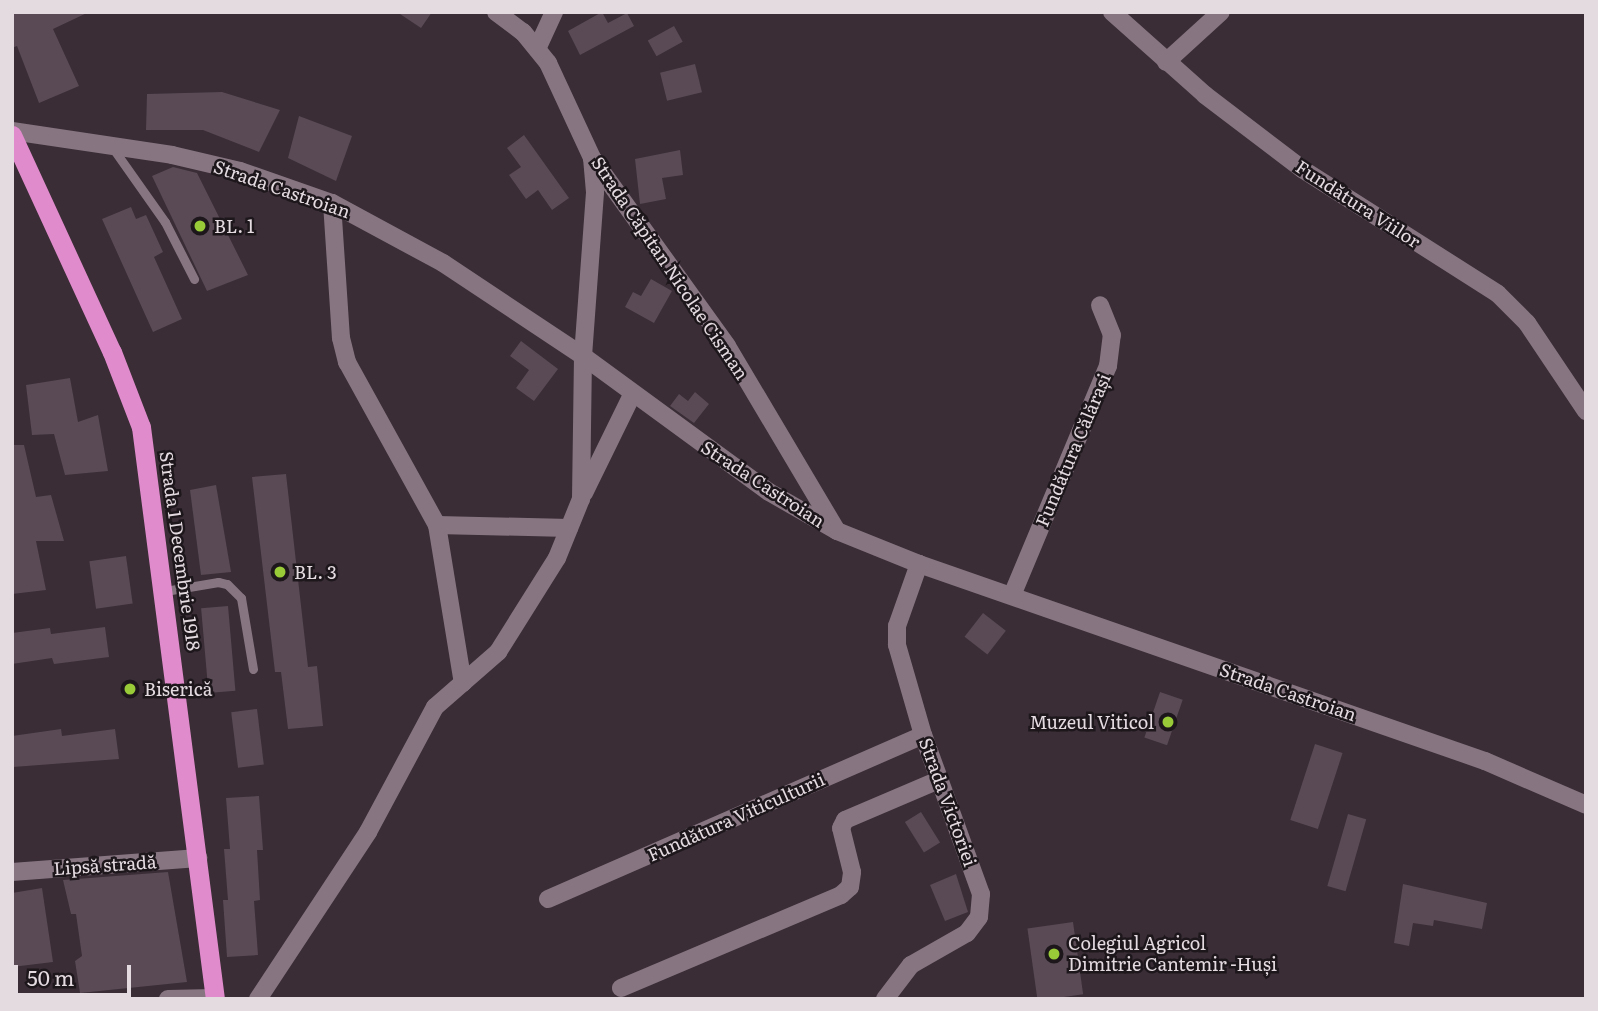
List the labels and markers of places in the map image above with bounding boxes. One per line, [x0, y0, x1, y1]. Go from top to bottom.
place label: BL. 1 [214, 215, 254, 237]
marker: BL. 1 [192, 218, 208, 234]
place label: BL. 3 [294, 561, 337, 583]
marker: BL. 3 [272, 564, 288, 580]
place label: Biserică [144, 678, 212, 700]
marker: Biserică [122, 681, 138, 697]
place label: Muzeul Viticol [1029, 711, 1154, 733]
marker: Muzeul Viticol [1160, 714, 1176, 730]
place label: Colegiul Agricol Dimitrie Cantemir -Huși [1068, 933, 1277, 976]
marker: Colegiul Agricol Dimitrie Cantemir -Huși [1046, 946, 1062, 962]

